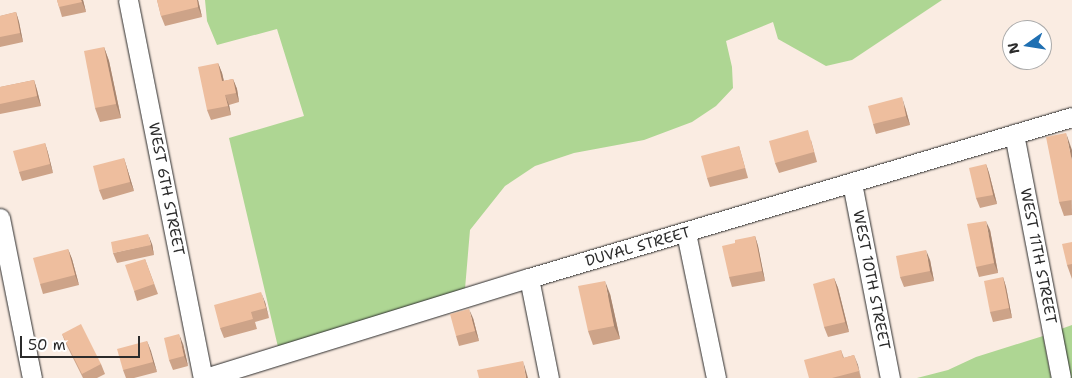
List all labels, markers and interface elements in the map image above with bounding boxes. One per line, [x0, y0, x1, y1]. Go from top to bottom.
north arrow [1002, 20, 1052, 70]
text: N [1003, 41, 1023, 56]
street label: WEST 6TH STREET [144, 121, 188, 257]
street label: WEST 11TH STREET [1016, 187, 1060, 325]
street label: WEST 10TH STREET [849, 209, 893, 351]
street label: DUVAL STREET [583, 223, 693, 271]
scale bar [22, 326, 142, 358]
text: 50 m [28, 335, 66, 355]

